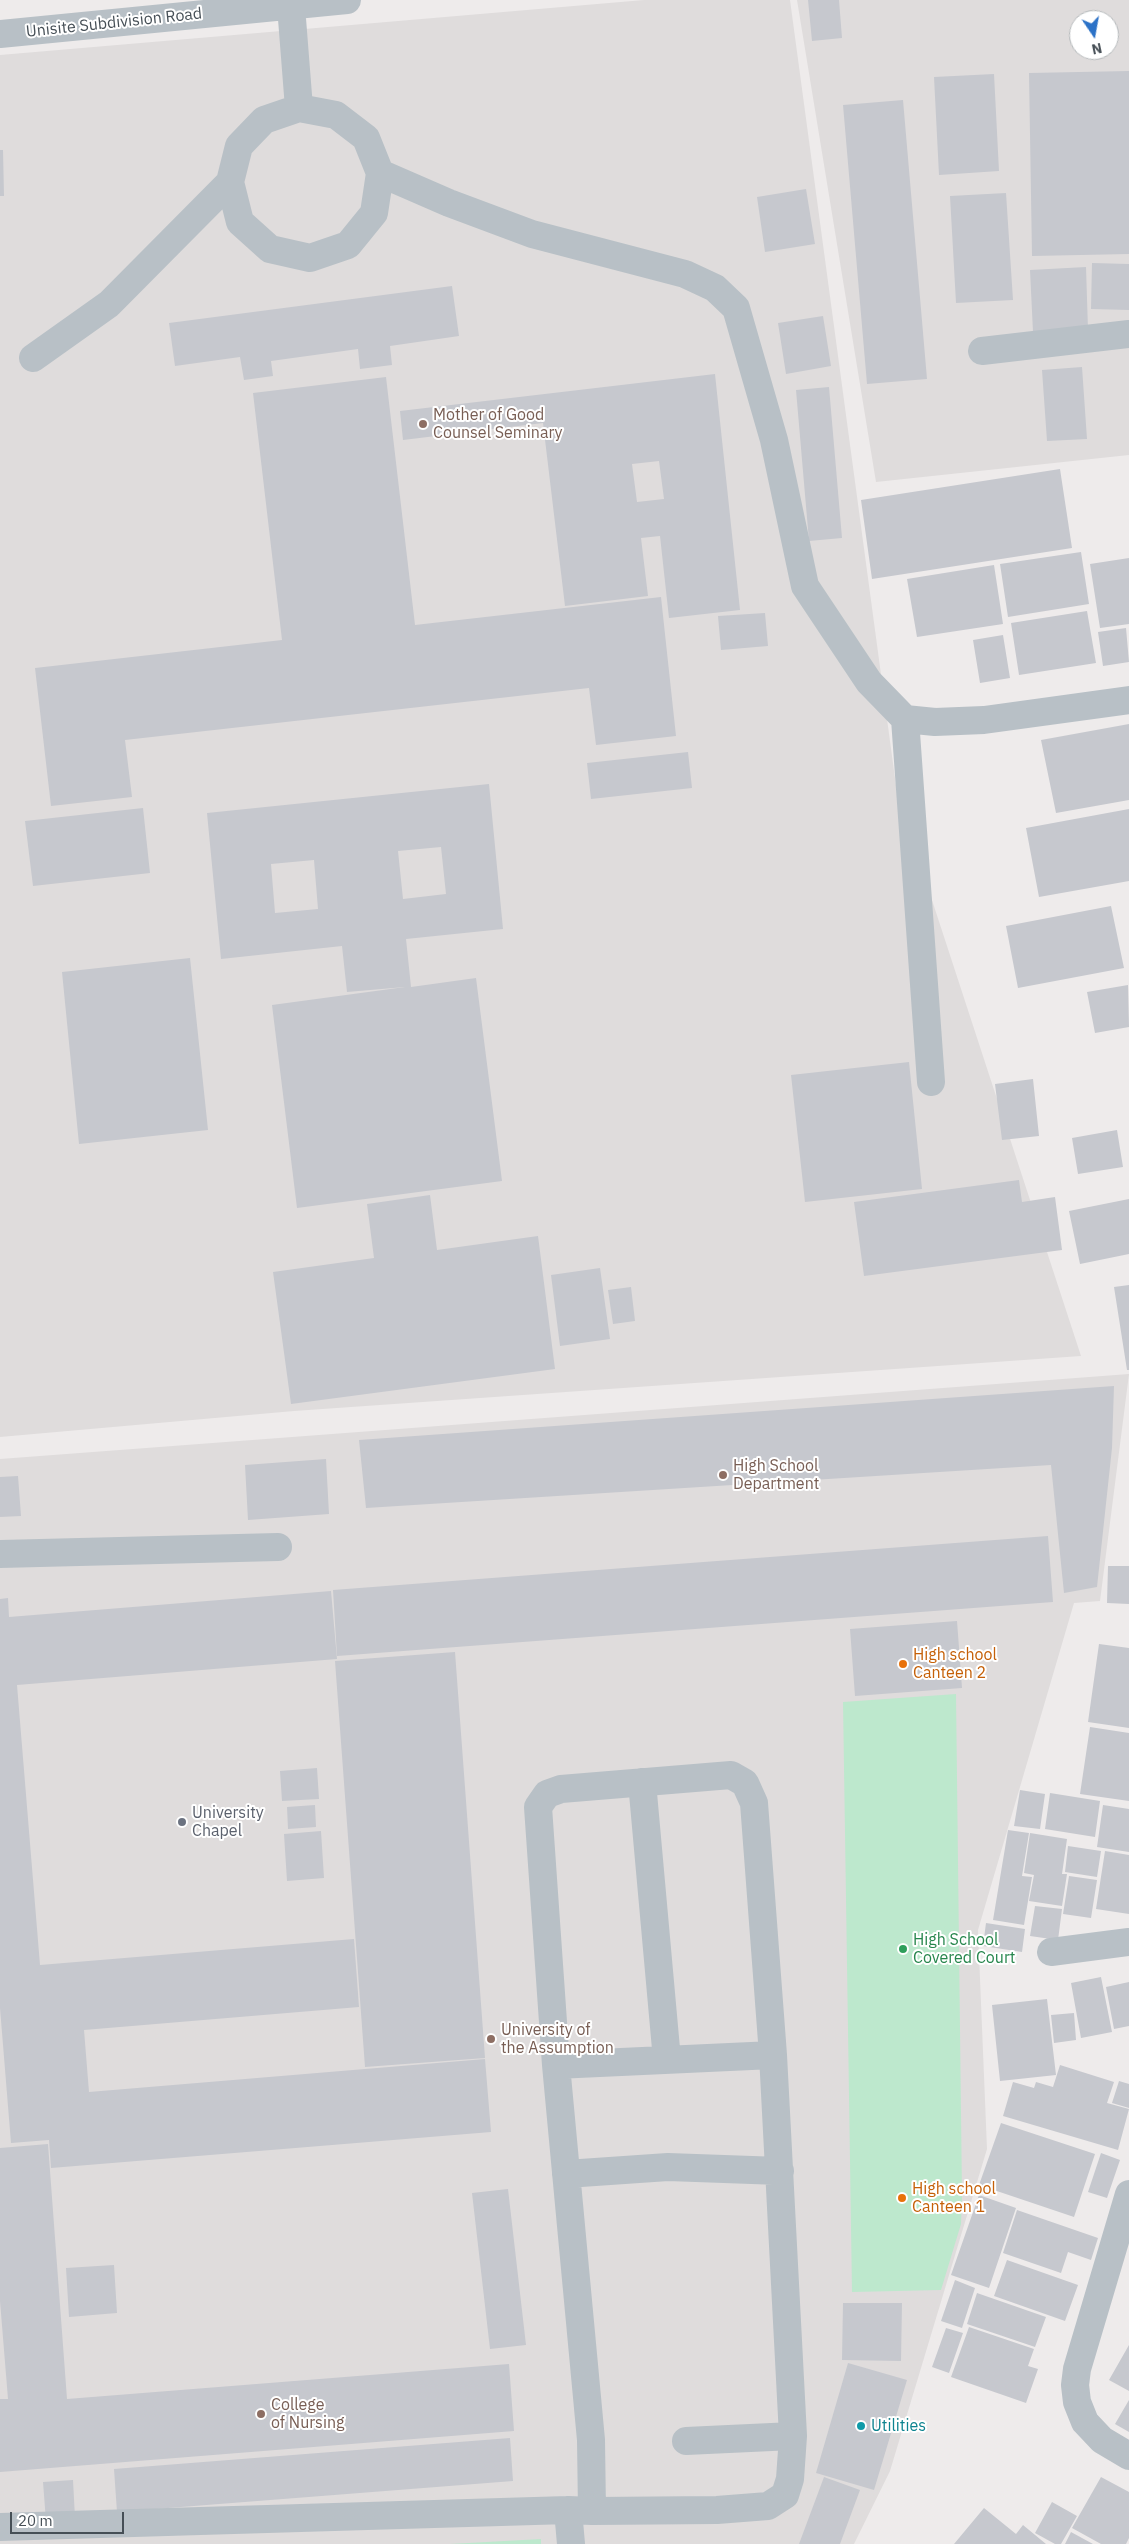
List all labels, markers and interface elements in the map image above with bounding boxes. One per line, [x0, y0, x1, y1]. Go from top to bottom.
street label: Unisite Subdivision Road [25, 4, 203, 42]
north arrow [1069, 10, 1119, 60]
text: N [1090, 39, 1104, 59]
place label: Mother of Good Counsel Seminary [433, 405, 562, 443]
marker: Mother of Good Counsel Seminary [417, 418, 429, 430]
place label: High School Department [733, 1456, 819, 1494]
marker: High School Department [717, 1469, 729, 1481]
place label: High school Canteen 2 [913, 1645, 997, 1683]
marker: High school Canteen 2 [897, 1658, 909, 1670]
place label: University Chapel [192, 1803, 264, 1841]
marker: University Chapel [176, 1816, 188, 1828]
place label: High School Covered Court [913, 1930, 1015, 1968]
marker: High School Covered Court [897, 1943, 909, 1955]
place label: University of the Assumption [501, 2020, 614, 2058]
marker: University of the Assumption [485, 2033, 497, 2045]
place label: High school Canteen 1 [912, 2179, 996, 2217]
marker: High school Canteen 1 [896, 2192, 908, 2204]
place label: College of Nursing [271, 2395, 344, 2433]
marker: College of Nursing [255, 2408, 267, 2420]
place label: Utilities [871, 2416, 926, 2436]
marker: Utilities [855, 2420, 867, 2432]
scale bar [12, 2502, 126, 2534]
text: 20 m [18, 2511, 53, 2530]

